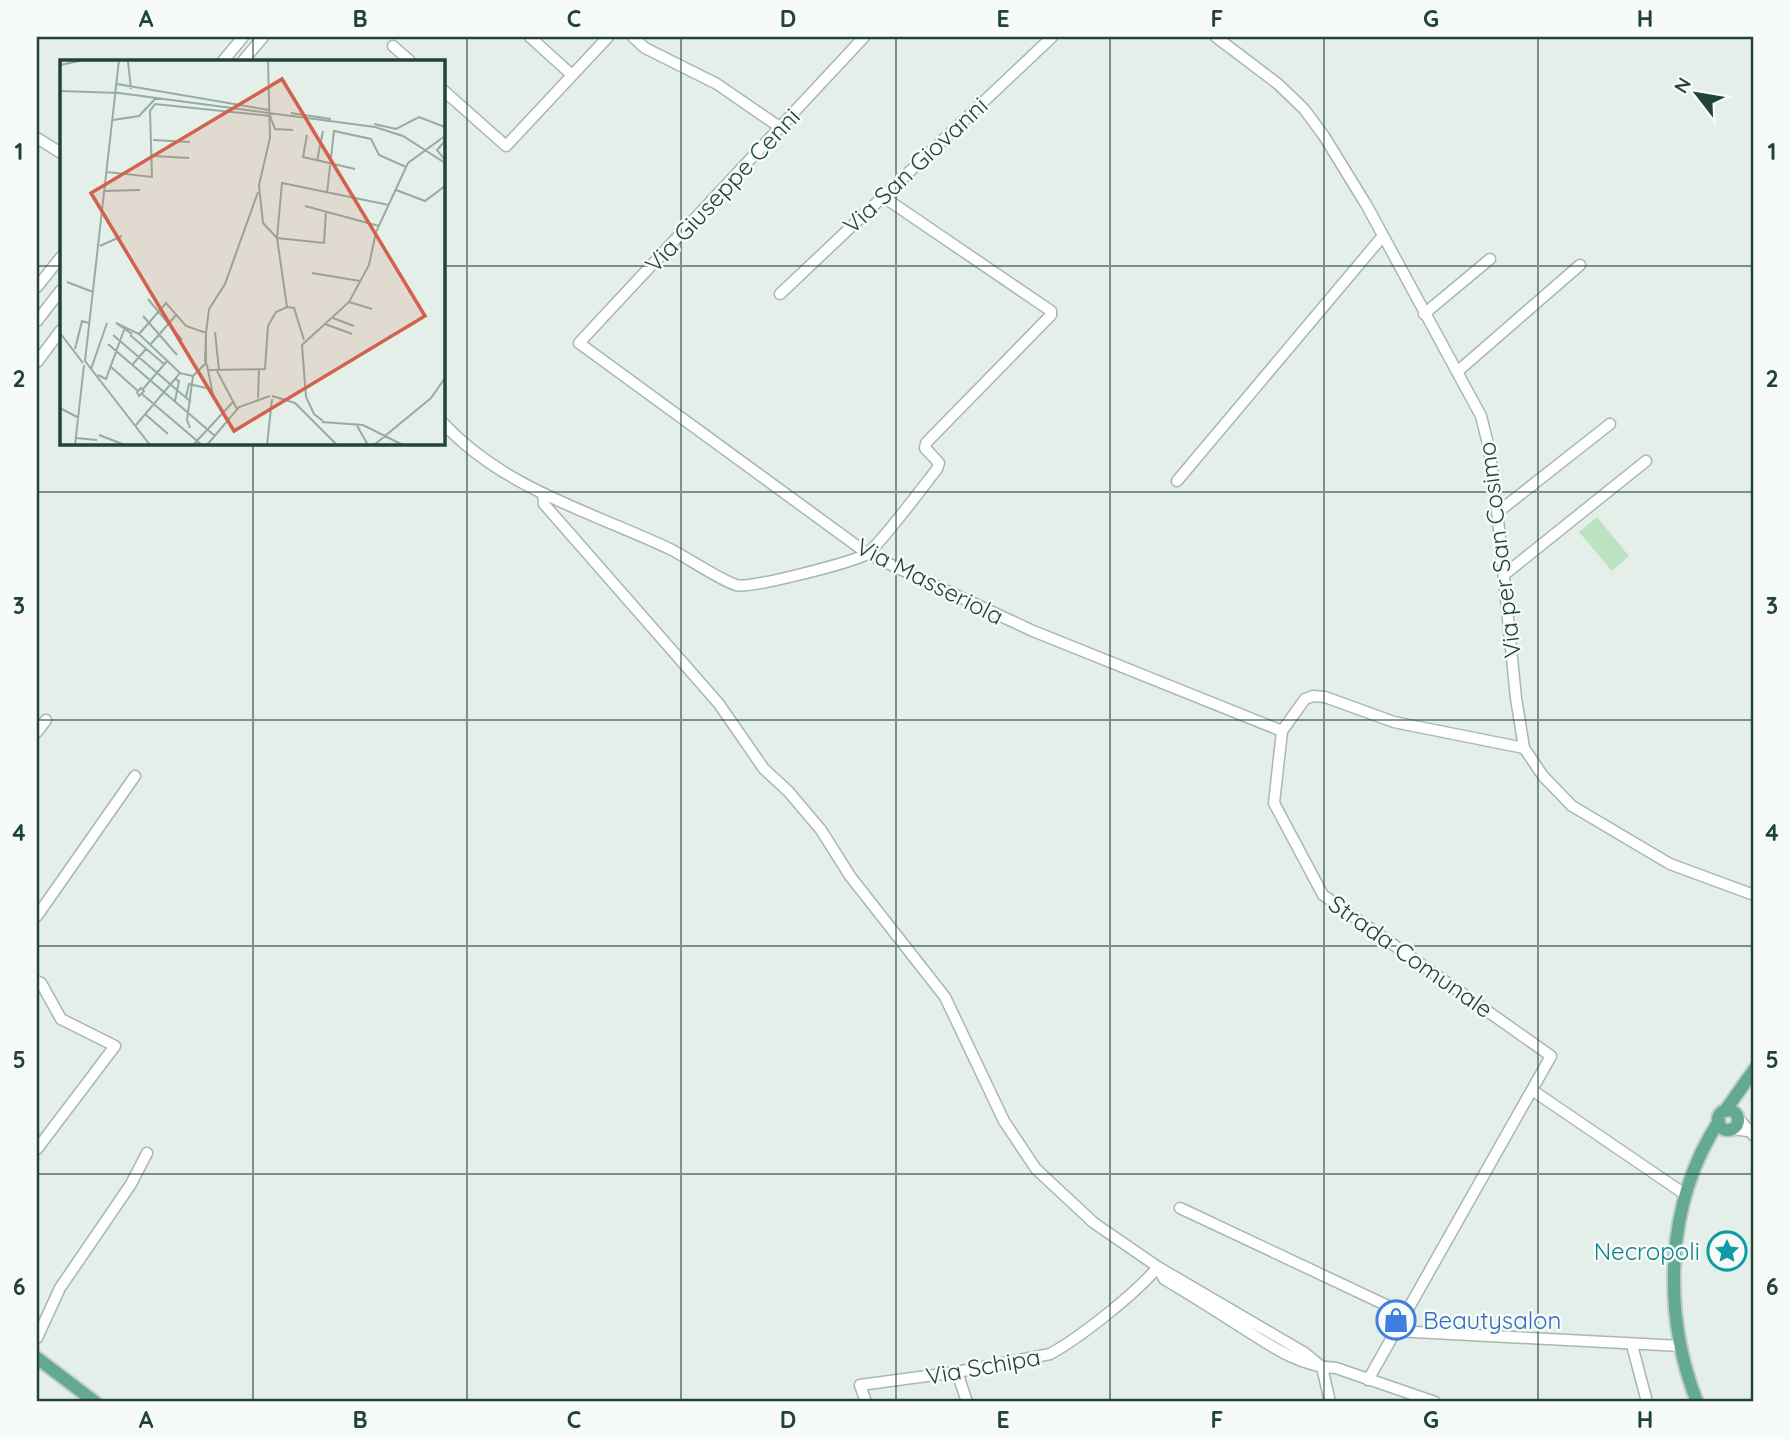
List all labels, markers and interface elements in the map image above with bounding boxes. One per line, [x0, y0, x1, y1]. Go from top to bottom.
text: A [139, 4, 154, 33]
text: B [352, 4, 368, 33]
text: C [567, 4, 581, 33]
text: D [780, 4, 796, 33]
text: E [996, 4, 1010, 33]
text: F [1211, 4, 1223, 33]
text: G [1423, 4, 1439, 33]
text: H [1637, 4, 1653, 33]
inset map [60, 60, 444, 444]
north arrow [1662, 60, 1732, 130]
text: N [1669, 73, 1696, 97]
street label: Via San Giovanni [836, 90, 994, 240]
street label: Via Giuseppe Cenni [638, 102, 806, 278]
text: 1 [15, 137, 23, 166]
text: 1 [1768, 137, 1776, 166]
text: 2 [12, 364, 26, 393]
text: 2 [1765, 364, 1779, 393]
street label: Via per San Cosimo [1471, 440, 1527, 660]
street label: Via Masseriola [851, 531, 1009, 631]
text: 3 [13, 591, 25, 620]
text: 3 [1766, 591, 1778, 620]
text: 4 [12, 818, 26, 847]
text: 4 [1765, 818, 1779, 847]
street label: Strada Comunale [1323, 888, 1499, 1024]
text: 5 [12, 1045, 26, 1074]
text: 5 [1765, 1045, 1779, 1074]
place icon: Necropoli [1706, 1230, 1748, 1272]
place label: Necropoli [1594, 1236, 1700, 1266]
text: 6 [13, 1272, 25, 1301]
text: 6 [1766, 1272, 1778, 1301]
shop icon: Beautysalon [1375, 1299, 1417, 1341]
place label: Beautysalon [1423, 1305, 1561, 1335]
street label: Via Schipa [923, 1341, 1043, 1391]
text: A [139, 1405, 154, 1434]
text: B [352, 1405, 368, 1434]
text: C [567, 1405, 581, 1434]
text: D [780, 1405, 796, 1434]
text: E [996, 1405, 1010, 1434]
text: F [1211, 1405, 1223, 1434]
text: G [1423, 1405, 1439, 1434]
text: H [1637, 1405, 1653, 1434]

